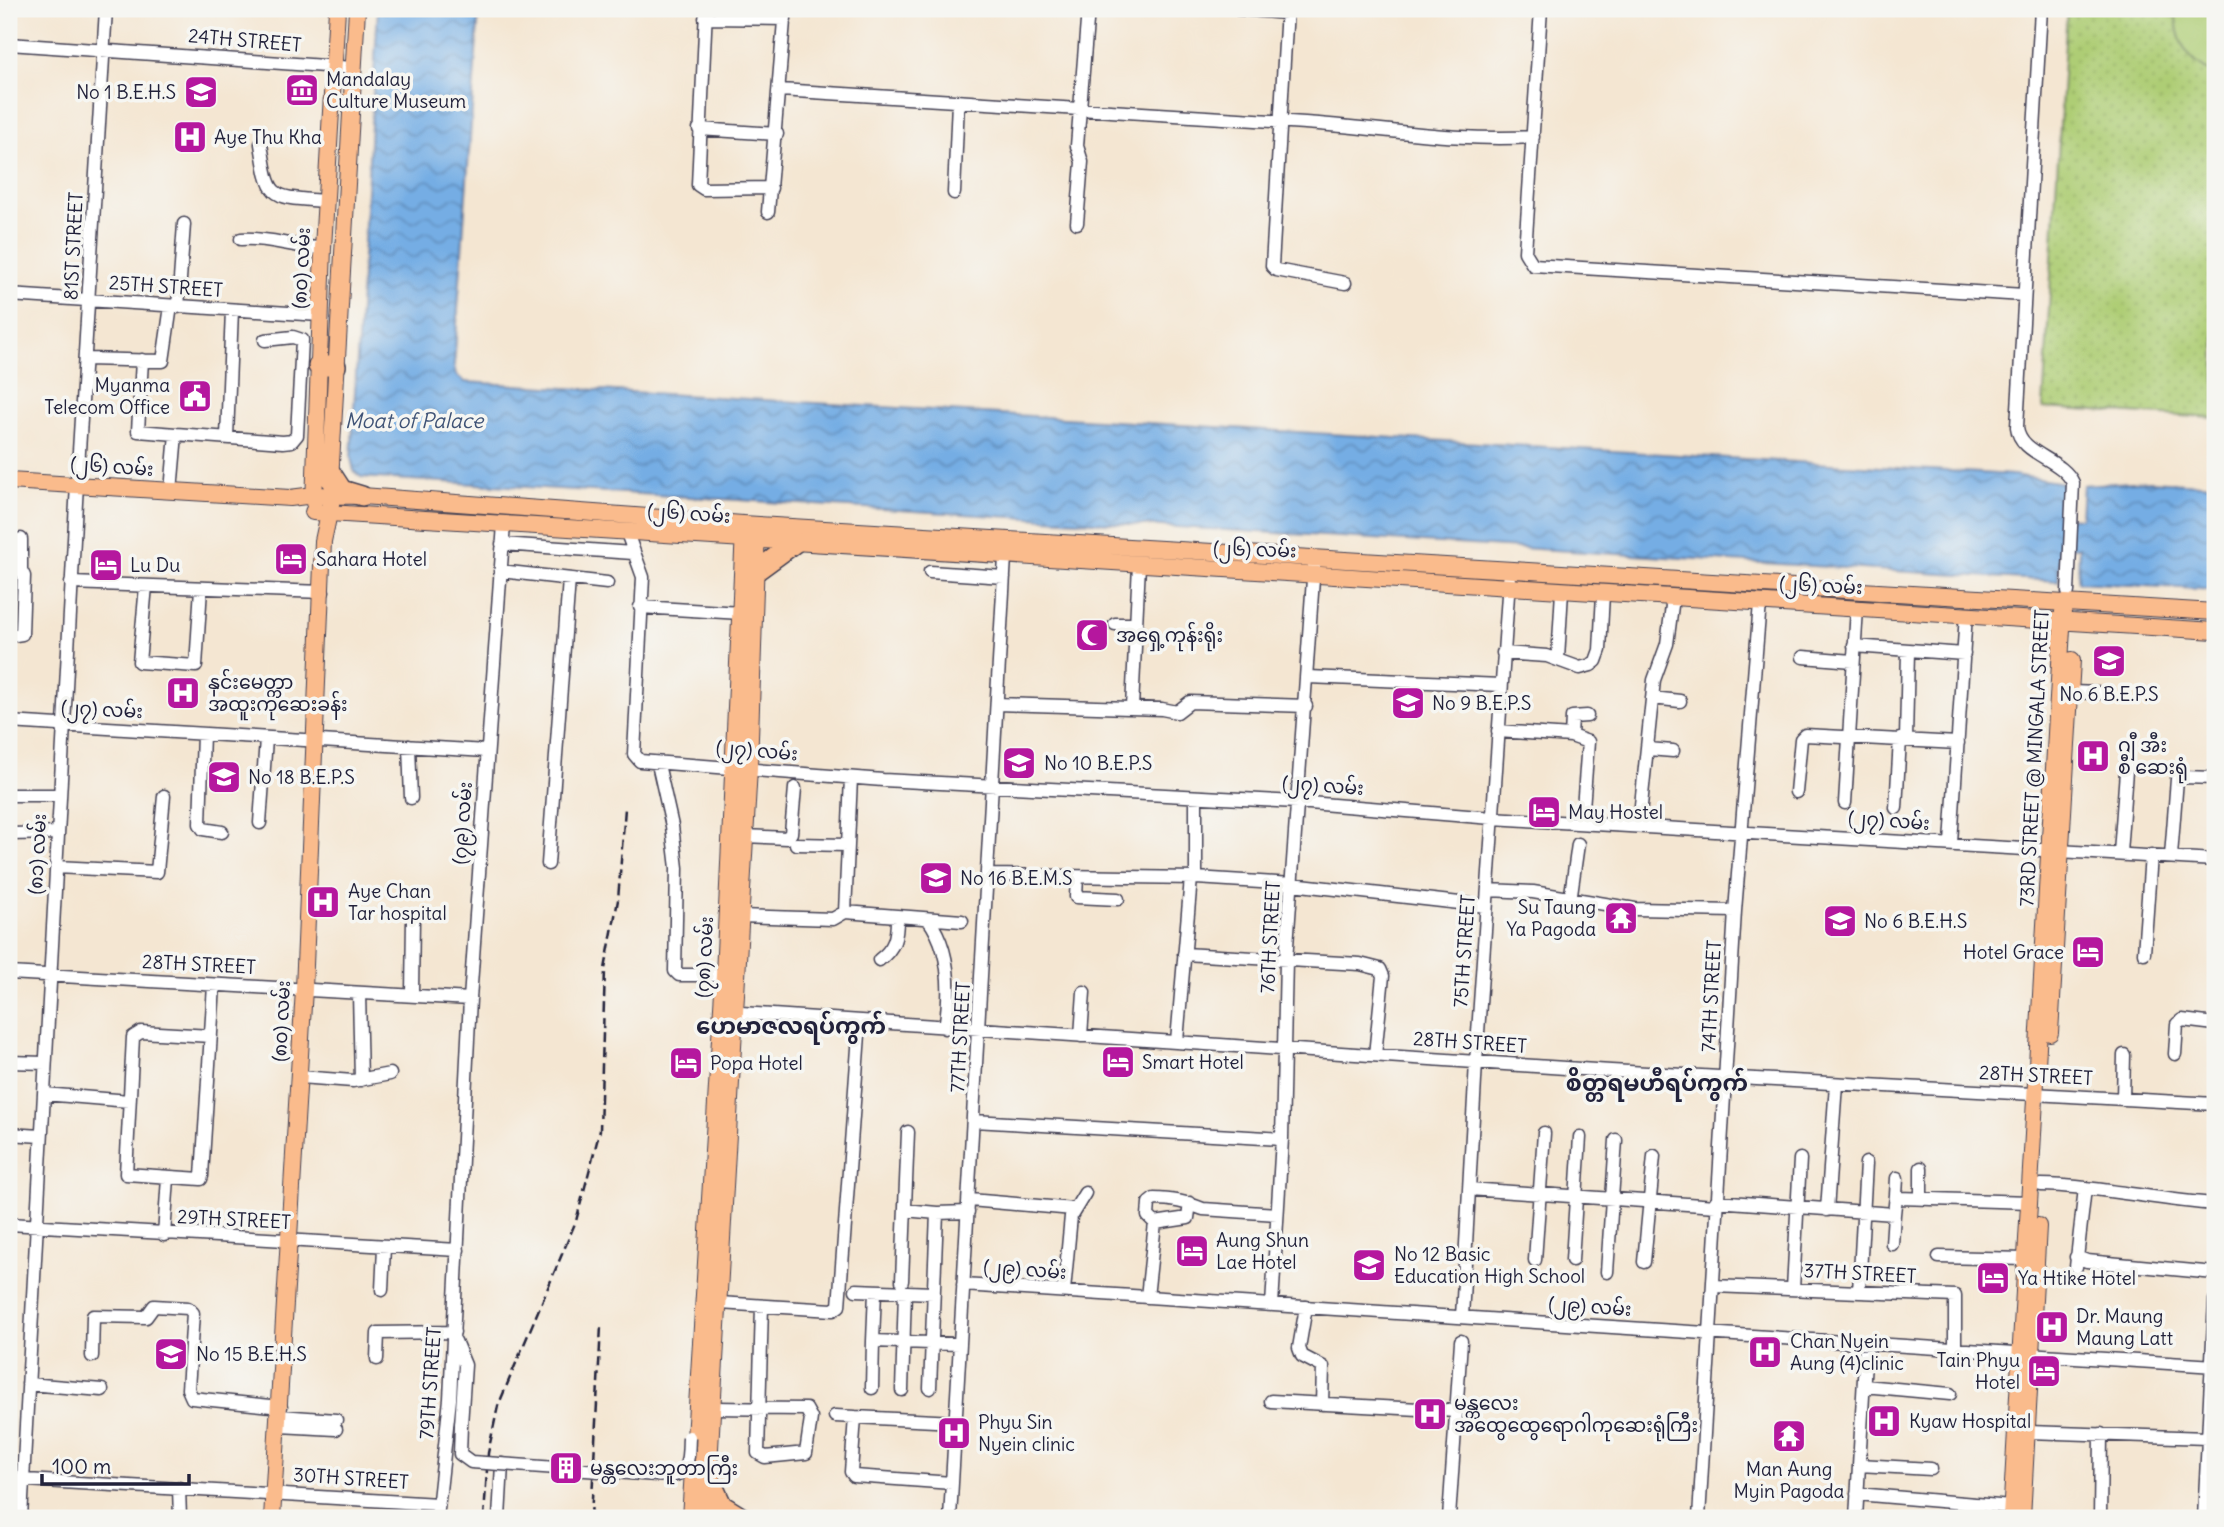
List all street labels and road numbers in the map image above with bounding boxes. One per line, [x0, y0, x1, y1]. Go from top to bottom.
street label: 24TH STREET [187, 23, 303, 57]
street label: 81ST STREET [58, 191, 88, 301]
street label: (၈၀) လမ်း [285, 227, 315, 309]
street label: 25TH STREET [108, 270, 224, 302]
street label: (၂၆) လမ်း [69, 449, 155, 485]
street label: (၂၆) လမ်း [646, 496, 732, 532]
street label: (၂၆) လမ်း [1213, 534, 1297, 566]
street label: (၂၆) လမ်း [1779, 569, 1863, 603]
street label: 73RD STREET @ MINGALA STREET [2014, 609, 2054, 907]
street label: (၂၇) လမ်း [60, 693, 144, 727]
street label: (၂၇) လမ်း [715, 732, 799, 770]
street label: (၂၇) လမ်း [1281, 768, 1365, 804]
street label: (၇၉) လမ်း [445, 781, 481, 865]
street label: (၂၇) လမ်း [1847, 803, 1931, 839]
street label: (၈၁) လမ်း [21, 813, 51, 895]
street label: 76TH STREET [1255, 880, 1285, 994]
street label: 75TH STREET [1448, 894, 1480, 1008]
street label: (၇၈) လမ်း [688, 916, 722, 999]
street label: 74TH STREET [1696, 939, 1726, 1053]
street label: 28TH STREET [141, 949, 257, 979]
street label: (၈၀) လမ်း [265, 980, 295, 1062]
street label: 77TH STREET [945, 981, 975, 1093]
street label: 28TH STREET [1412, 1026, 1528, 1058]
street label: 28TH STREET [1978, 1060, 2094, 1090]
street label: 29TH STREET [177, 1204, 292, 1234]
street label: (၂၉) လမ်း [982, 1252, 1068, 1288]
street label: 37TH STREET [1803, 1258, 1917, 1288]
street label: (၂၉) လမ်း [1547, 1289, 1633, 1325]
street label: 79TH STREET [414, 1326, 446, 1440]
street label: 30TH STREET [292, 1462, 410, 1494]

